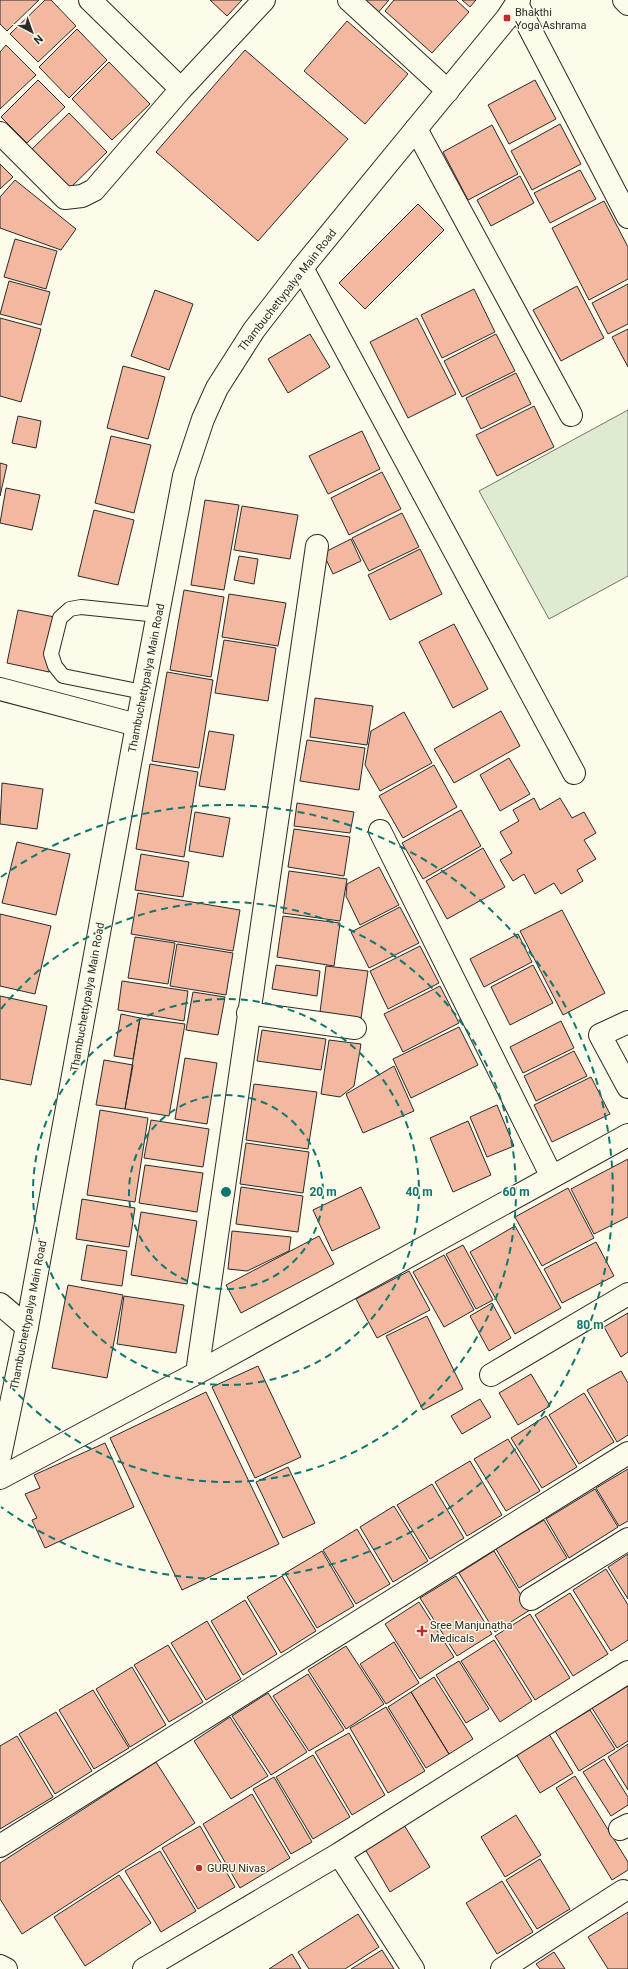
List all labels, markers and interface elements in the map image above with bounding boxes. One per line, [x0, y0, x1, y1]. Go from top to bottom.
place label: Bhakthi Yoga Ashrama [515, 6, 586, 32]
north arrow [12, 12, 52, 52]
marker: Bhakthi Yoga Ashrama [502, 13, 512, 23]
text: N [31, 32, 45, 47]
street label: Thambuchettypalya Main Road [236, 227, 339, 354]
street label: Thambuchettypalya Main Road [126, 602, 167, 754]
street label: Thambuchettypalya Main Road [68, 921, 107, 1073]
centre of rings [219, 1185, 233, 1199]
text: 20 m [309, 1185, 337, 1199]
text: 40 m [405, 1185, 433, 1199]
text: 60 m [502, 1185, 530, 1199]
street label: Thambuchettypalya Main Road [8, 1239, 49, 1391]
text: 80 m [576, 1318, 604, 1332]
place label: Sree Manjunatha Medicals [430, 1619, 513, 1645]
marker: Sree Manjunatha Medicals [417, 1626, 427, 1636]
place label: GURU Nivas [207, 1862, 266, 1875]
marker: GURU Nivas [194, 1863, 204, 1873]

